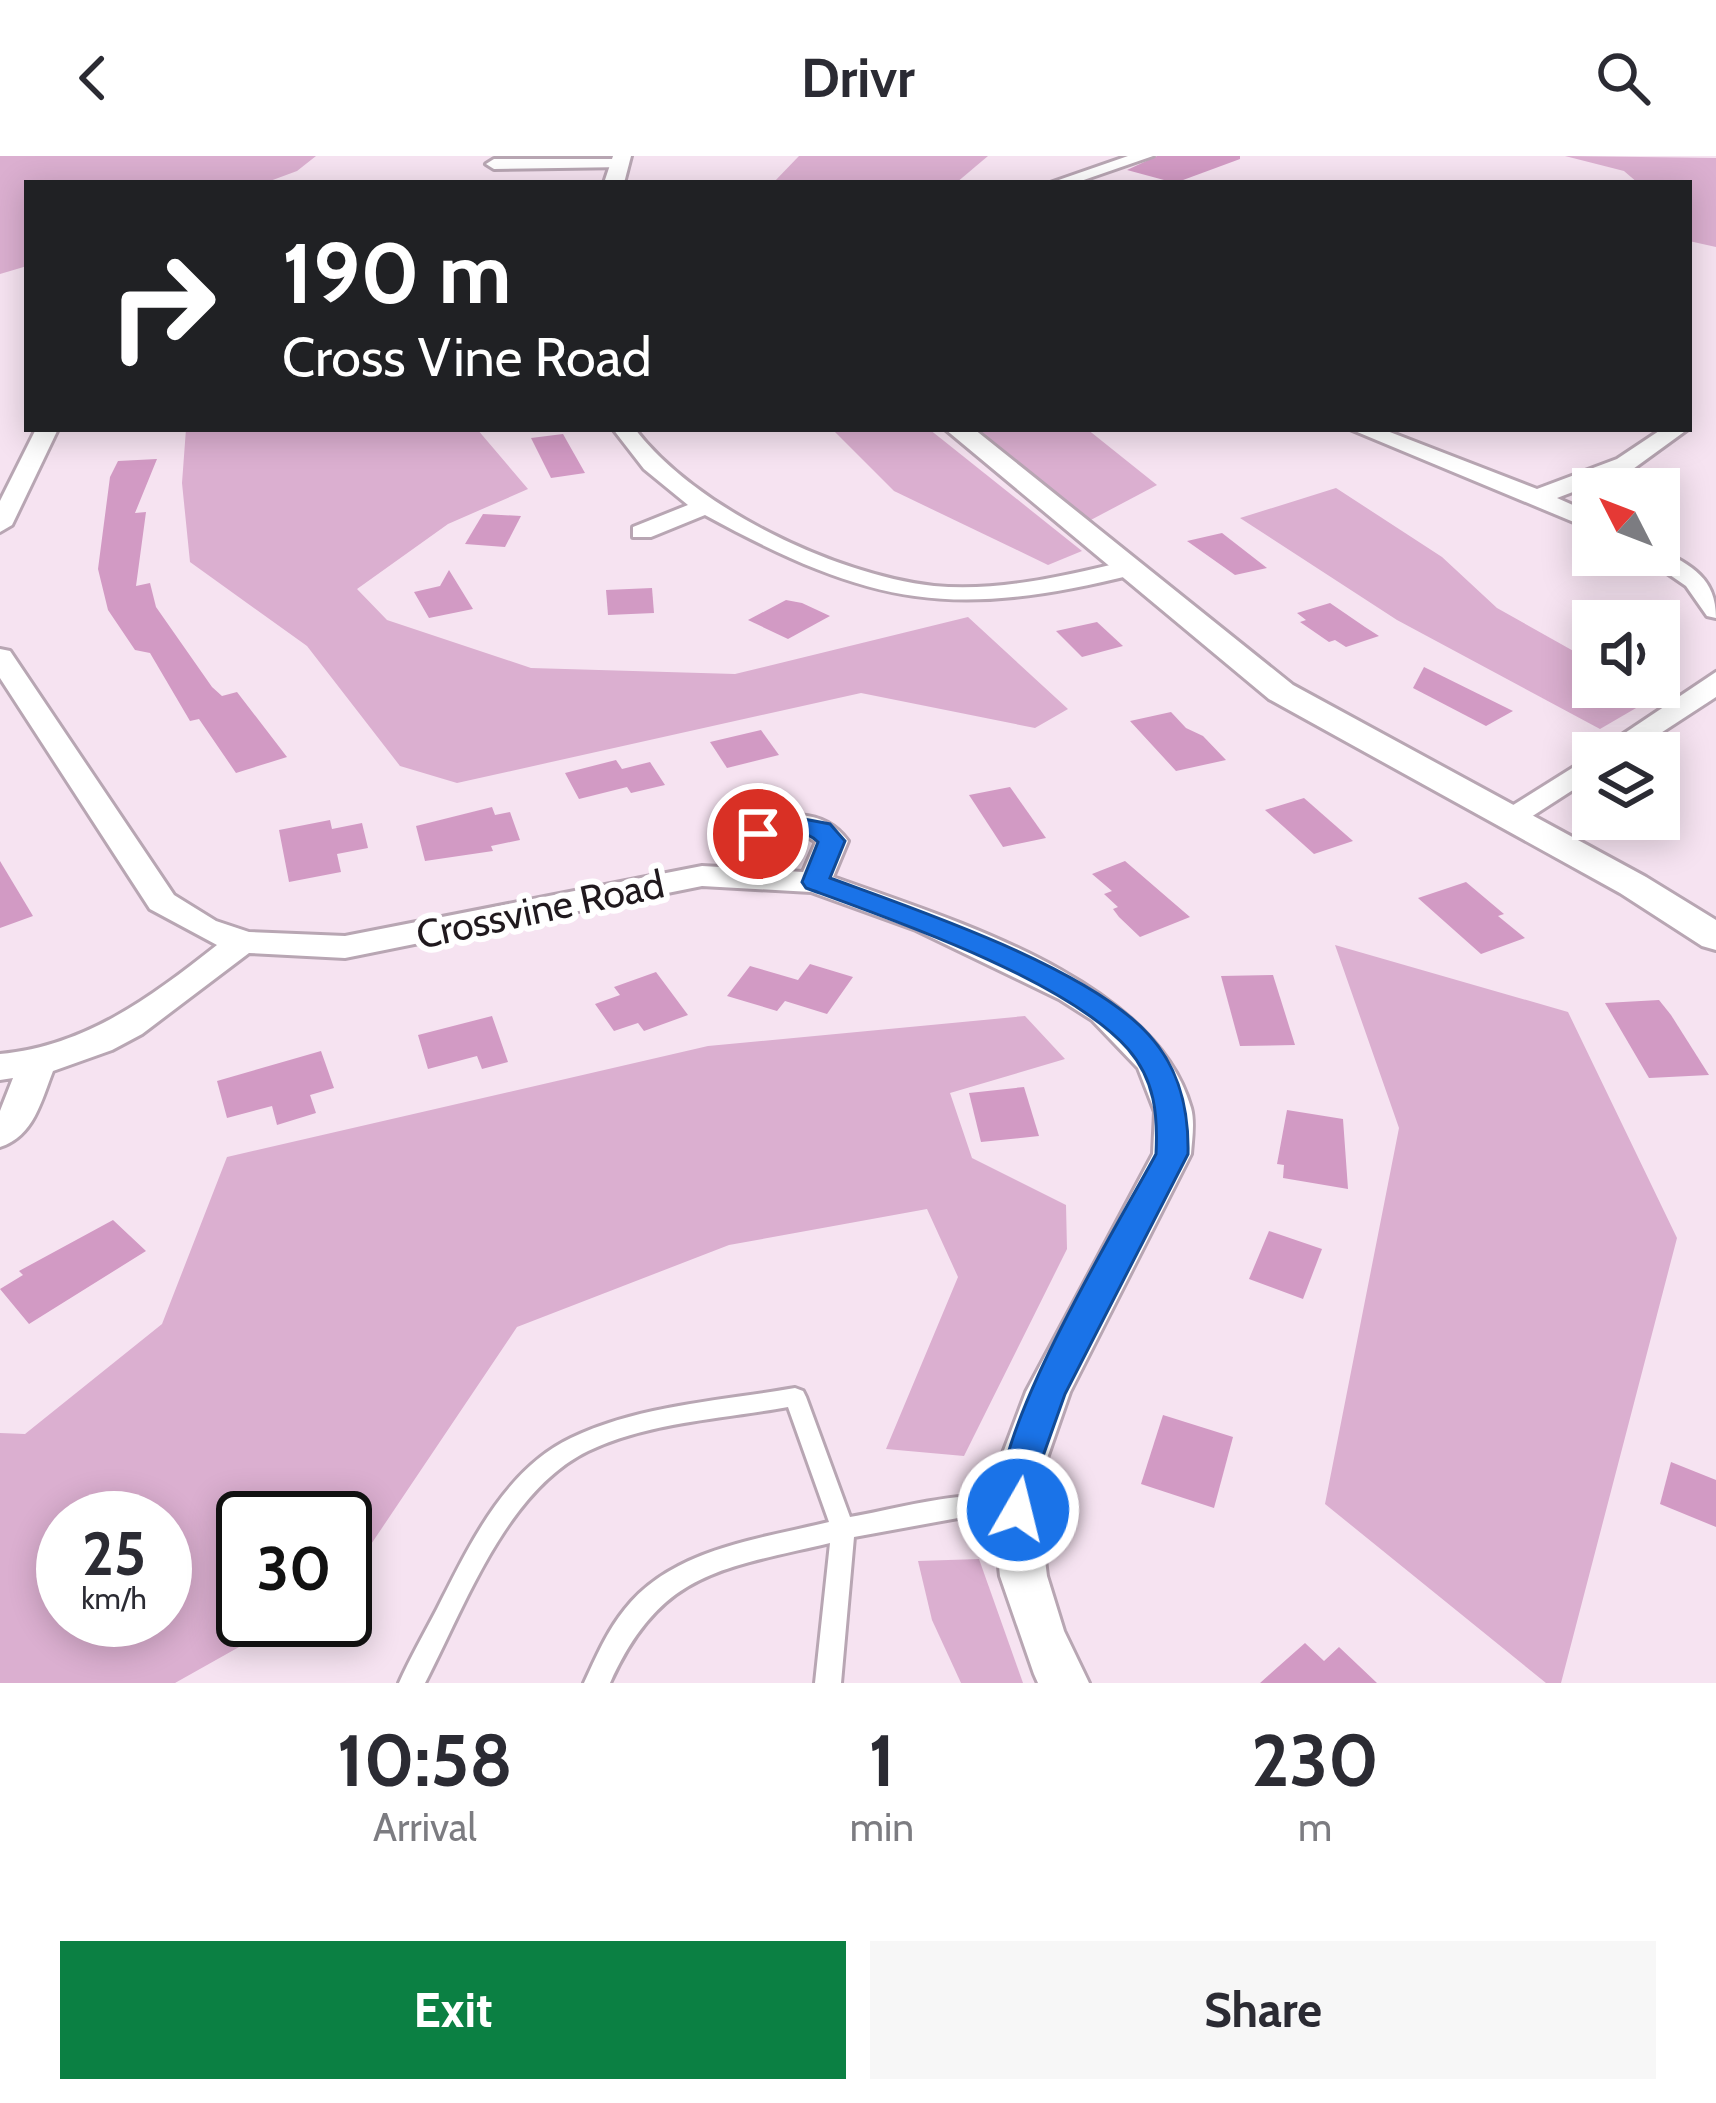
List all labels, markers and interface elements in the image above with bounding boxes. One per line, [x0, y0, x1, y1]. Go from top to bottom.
icon: back [60, 45, 126, 111]
text: Drivr [801, 45, 915, 111]
icon: search [1590, 45, 1656, 111]
text: 190 m [282, 222, 511, 324]
icon: right [84, 228, 240, 384]
text: Cross Vine Road [282, 324, 652, 390]
north arrow [1572, 468, 1680, 576]
map controls [1572, 468, 1680, 840]
button: sound [1572, 600, 1680, 708]
button: layers [1572, 732, 1680, 840]
pin [707, 783, 809, 885]
icon: arrive [725, 801, 791, 867]
street label: Crossvine Road [412, 859, 668, 959]
position arrow [955, 1447, 1081, 1573]
speed limit sign: 30 [216, 1491, 372, 1647]
text: 25 [82, 1517, 146, 1590]
text: km/h [81, 1580, 147, 1617]
text: 10:58 [337, 1717, 513, 1804]
text: 1 [869, 1717, 895, 1804]
text: 230 [1251, 1717, 1379, 1804]
text: Arrival [373, 1803, 477, 1851]
text: min [850, 1803, 914, 1851]
text: m [1298, 1803, 1332, 1851]
button: Exit [60, 1941, 846, 2079]
button: Share [870, 1941, 1656, 2079]

